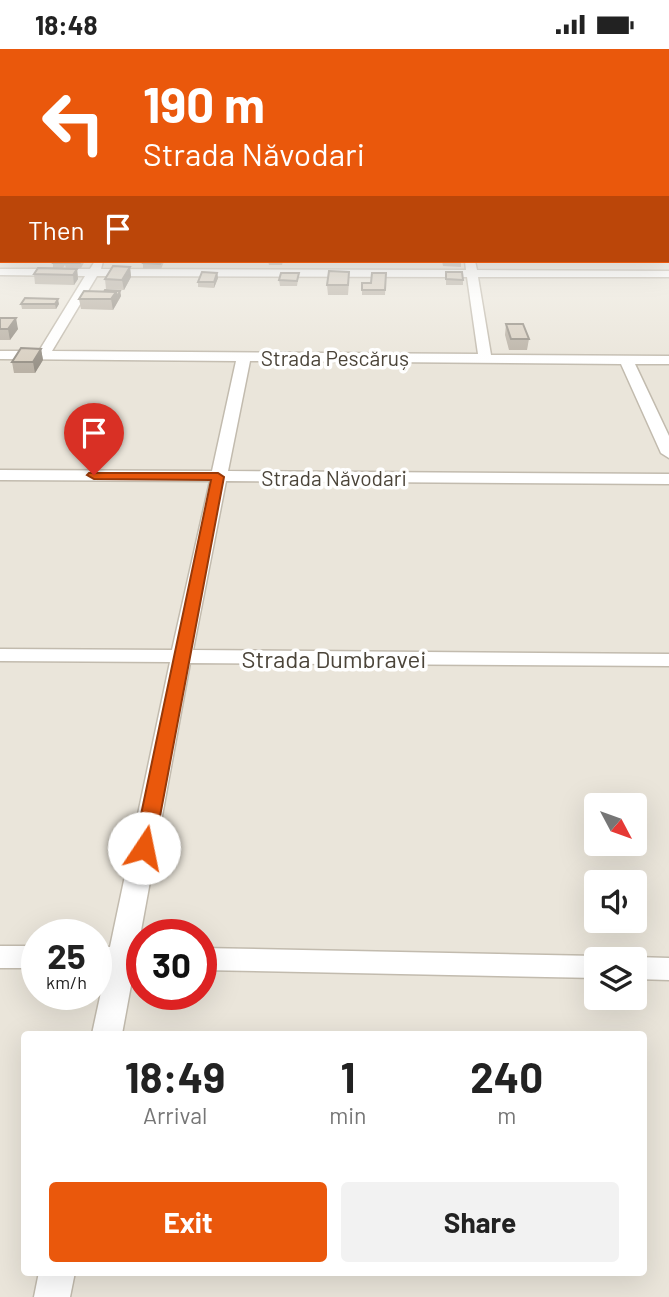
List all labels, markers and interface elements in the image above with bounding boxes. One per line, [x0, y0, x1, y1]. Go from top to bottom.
text: 18:48 [35, 9, 98, 40]
text: 190 m [143, 74, 265, 133]
icon: left [28, 77, 119, 168]
text: Strada Năvodari [143, 134, 365, 172]
icon: arrive [99, 210, 137, 248]
text: Then [28, 214, 85, 245]
street label: Strada Pescăruș [261, 345, 409, 370]
pin [64, 403, 124, 475]
icon: arrive [75, 414, 113, 452]
street label: Strada Năvodari [261, 465, 407, 490]
street label: Strada Dumbravei [242, 644, 426, 673]
north arrow [584, 793, 648, 856]
map controls [584, 793, 647, 1010]
position arrow [107, 811, 181, 885]
button: sound [584, 870, 647, 933]
speed limit sign: 30 [126, 919, 217, 1010]
text: 25 [47, 934, 86, 976]
button: layers [584, 947, 647, 1010]
text: km/h [46, 971, 87, 993]
text: 18:49 [125, 1051, 225, 1101]
text: 1 [340, 1051, 355, 1101]
text: 240 [470, 1051, 543, 1101]
text: Arrival [143, 1101, 207, 1129]
text: min [329, 1101, 366, 1129]
text: m [497, 1101, 516, 1129]
button: Exit [49, 1182, 327, 1262]
button: Share [341, 1182, 619, 1262]

